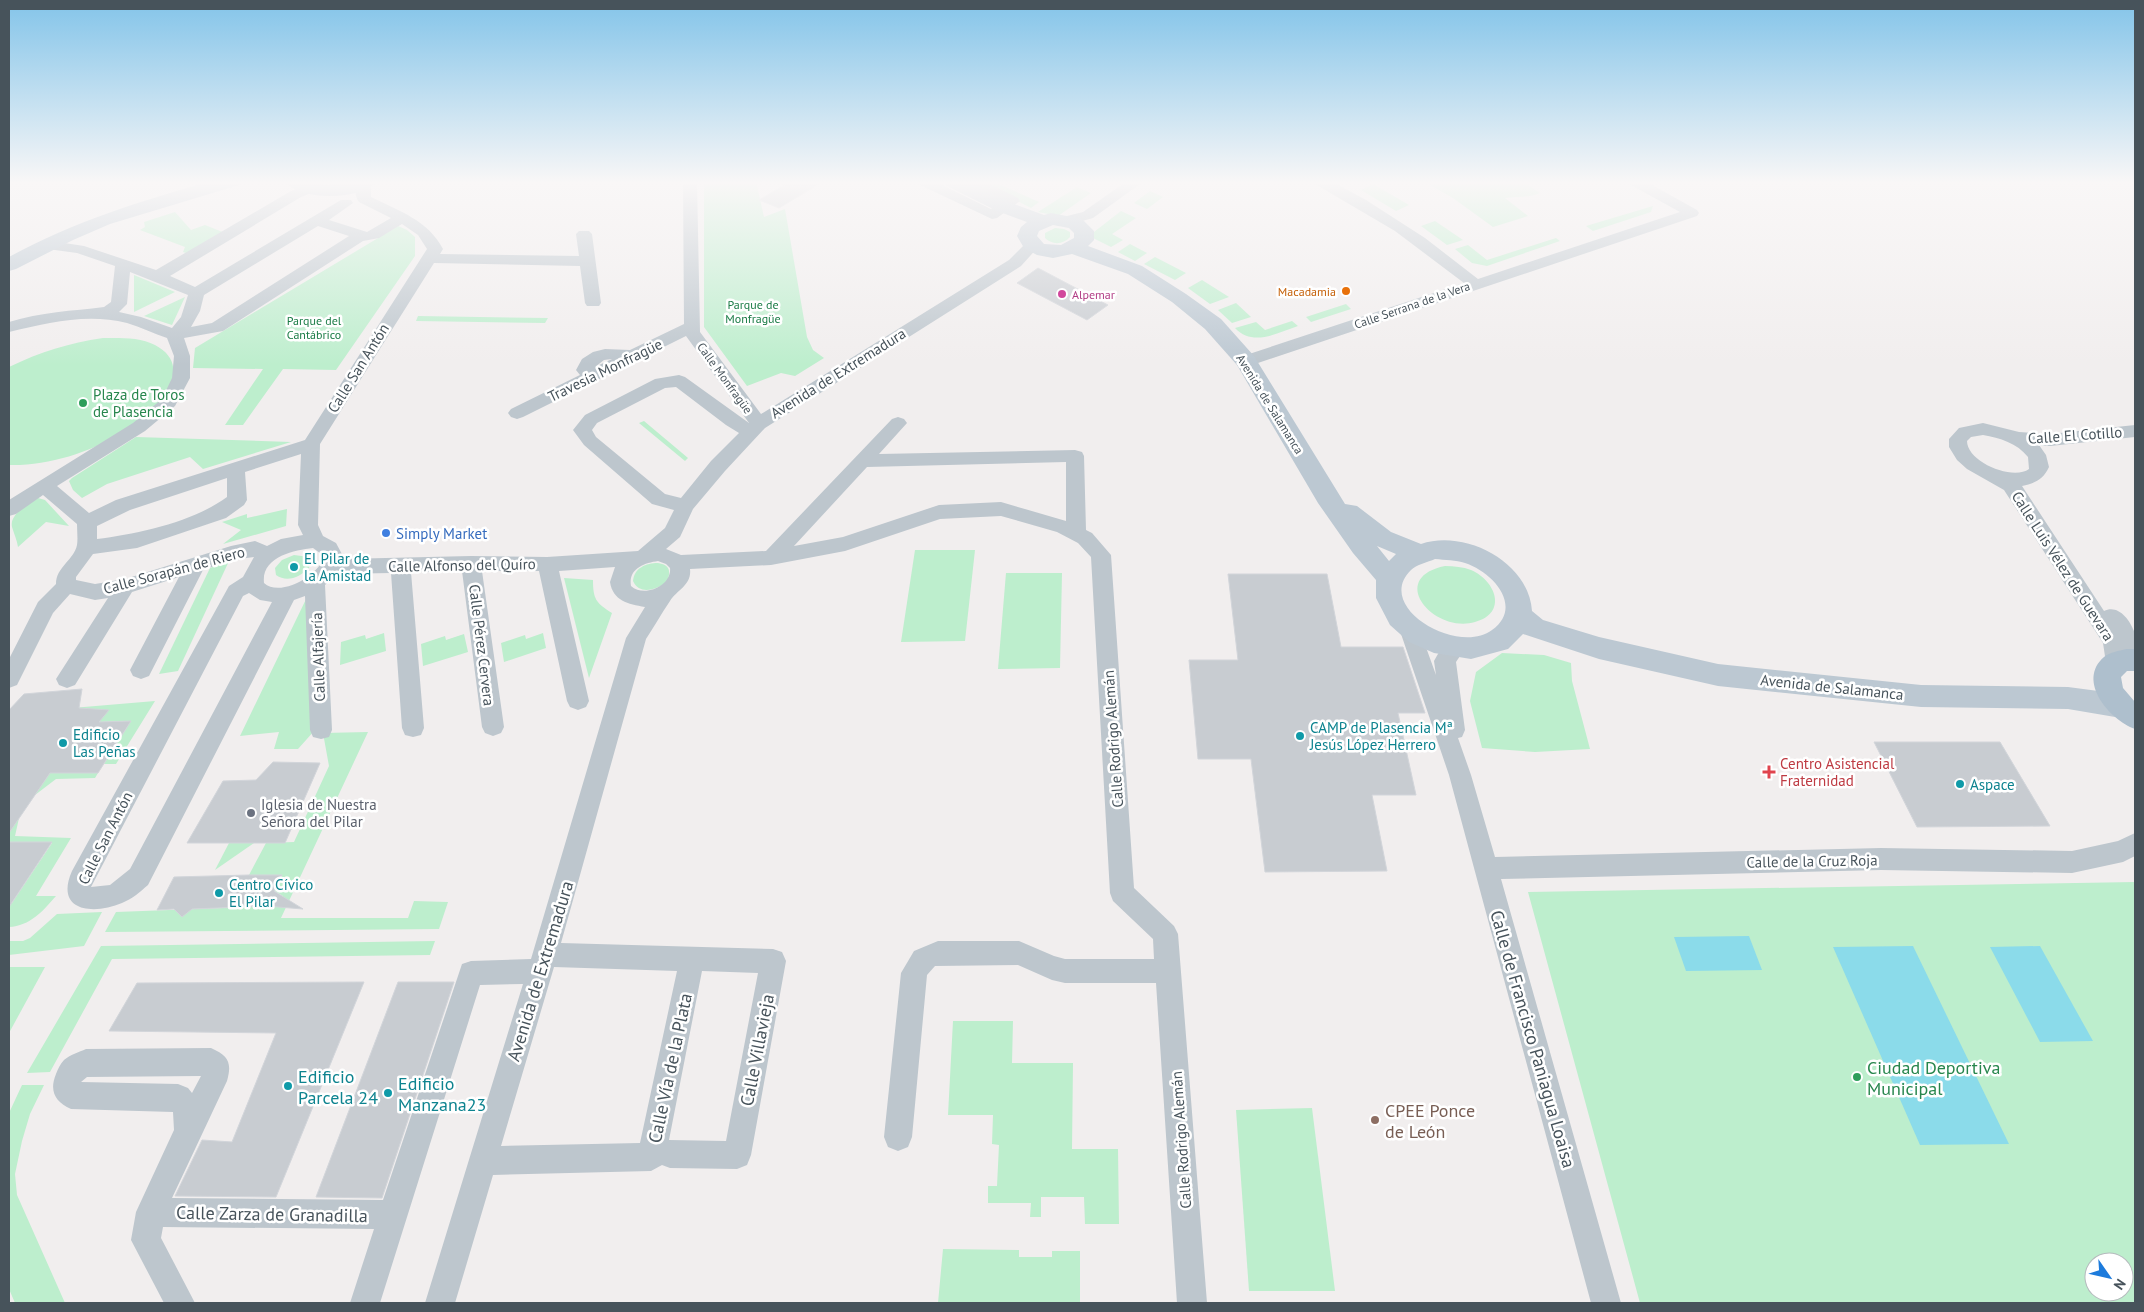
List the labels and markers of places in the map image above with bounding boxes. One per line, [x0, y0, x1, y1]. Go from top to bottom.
place label: Macadamia [1278, 284, 1336, 299]
marker: Macadamia [1340, 285, 1352, 297]
place label: Alpemar [1072, 287, 1115, 302]
marker: Alpemar [1056, 288, 1068, 300]
place label: Plaza de Toros de Plasencia [93, 385, 185, 421]
marker: Plaza de Toros de Plasencia [77, 397, 89, 409]
place label: Simply Market [396, 524, 487, 543]
marker: Simply Market [380, 527, 392, 539]
place label: El Pilar de la Amistad [304, 549, 371, 585]
marker: El Pilar de la Amistad [288, 561, 300, 573]
place label: CAMP de Plasencia Mª Jesús López Herrero [1309, 718, 1453, 754]
place label: Edificio Las Peñas [73, 725, 136, 761]
marker: CAMP de Plasencia Mª Jesús López Herrero [1294, 730, 1306, 742]
marker: Edificio Las Peñas [57, 737, 69, 749]
place label: Centro Asistencial Fraternidad [1780, 754, 1895, 790]
marker: Centro Asistencial Fraternidad [1762, 765, 1776, 779]
place label: Aspace [1970, 775, 2015, 794]
marker: Aspace [1954, 778, 1966, 790]
place label: Iglesia de Nuestra Señora del Pilar [261, 795, 377, 831]
marker: Iglesia de Nuestra Señora del Pilar [245, 807, 257, 819]
place label: Centro Cívico El Pilar [229, 875, 313, 911]
marker: Centro Cívico El Pilar [213, 887, 225, 899]
place label: Ciudad Deportiva Municipal [1867, 1056, 2000, 1100]
place label: Edificio Parcela 24 [298, 1065, 378, 1109]
marker: Ciudad Deportiva Municipal [1851, 1071, 1863, 1083]
place label: Edificio Manzana23 [398, 1072, 486, 1116]
marker: Edificio Parcela 24 [282, 1080, 294, 1092]
marker: Edificio Manzana23 [382, 1087, 394, 1099]
place label: CPEE Ponce de León [1385, 1099, 1475, 1143]
marker: CPEE Ponce de León [1369, 1114, 1381, 1126]

